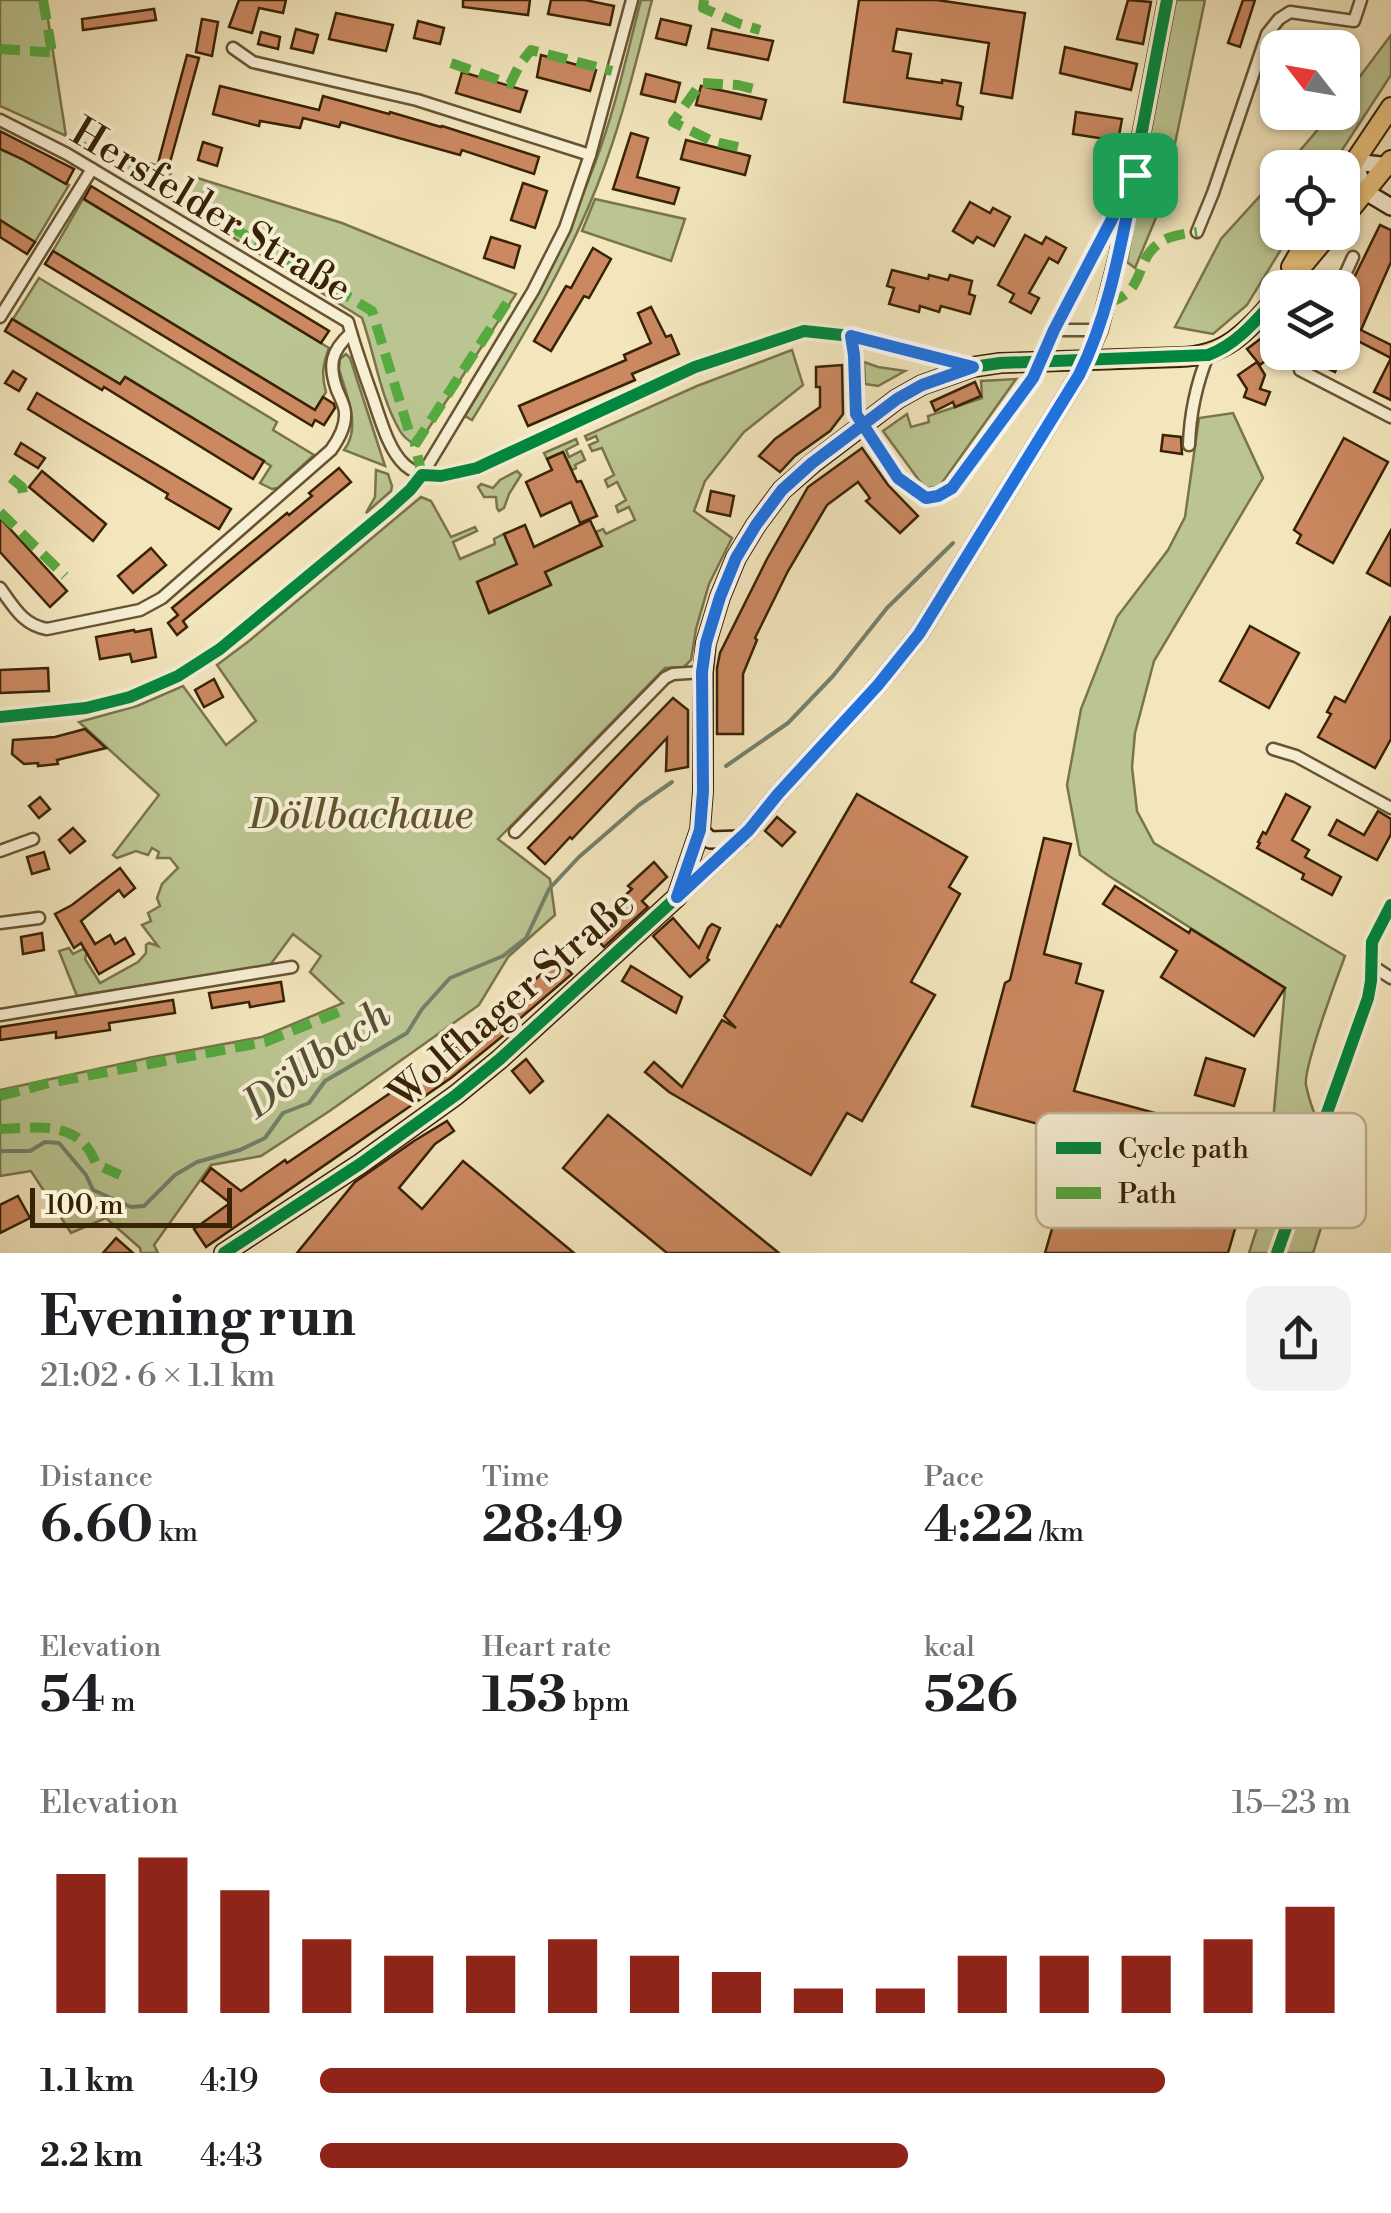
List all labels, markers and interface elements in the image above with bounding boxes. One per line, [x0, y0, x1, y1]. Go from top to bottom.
north arrow [1260, 30, 1360, 130]
map controls [1260, 30, 1360, 370]
street label: Hersfelder Straße [62, 107, 360, 314]
pin [1093, 133, 1178, 218]
icon: arrive [1108, 148, 1163, 203]
button: locate [1260, 150, 1360, 250]
button: layers [1260, 270, 1360, 370]
park label: Döllbachaue [248, 791, 474, 841]
street label: Wolfhager Straße [378, 879, 646, 1122]
water label: Döllbach [233, 989, 402, 1132]
legend [1036, 1113, 1366, 1228]
text: Cycle path [1118, 1132, 1249, 1167]
text: Path [1118, 1177, 1177, 1212]
scale bar [30, 1183, 232, 1228]
text: 100 m [45, 1188, 124, 1223]
text: Evening run [40, 1284, 356, 1353]
button: share [1246, 1286, 1351, 1391]
text: 21:02 · 6 × 1.1 km [40, 1356, 275, 1396]
text: Distance [40, 1460, 153, 1495]
text: Time [482, 1460, 549, 1495]
text: Pace [924, 1460, 984, 1495]
text: 6.60 [40, 1495, 153, 1557]
text: 28:49 [482, 1495, 624, 1557]
text: 4:22 [924, 1495, 1034, 1557]
text: km [153, 1515, 198, 1550]
text: /km [1034, 1515, 1084, 1550]
text: Elevation [40, 1630, 161, 1665]
text: Heart rate [482, 1630, 611, 1665]
text: kcal [924, 1630, 975, 1665]
text: 54 [40, 1665, 105, 1727]
text: 153 [482, 1665, 567, 1727]
text: 526 [924, 1665, 1018, 1727]
text: m [105, 1685, 136, 1720]
text: bpm [567, 1685, 630, 1720]
text: Elevation [40, 1783, 179, 1823]
text: 15–23 m [1232, 1783, 1351, 1823]
text: 1.1 km [40, 2061, 134, 2101]
text: 4:19 [200, 2061, 258, 2101]
text: 2.2 km [40, 2136, 143, 2176]
text: 4:43 [200, 2136, 263, 2176]

